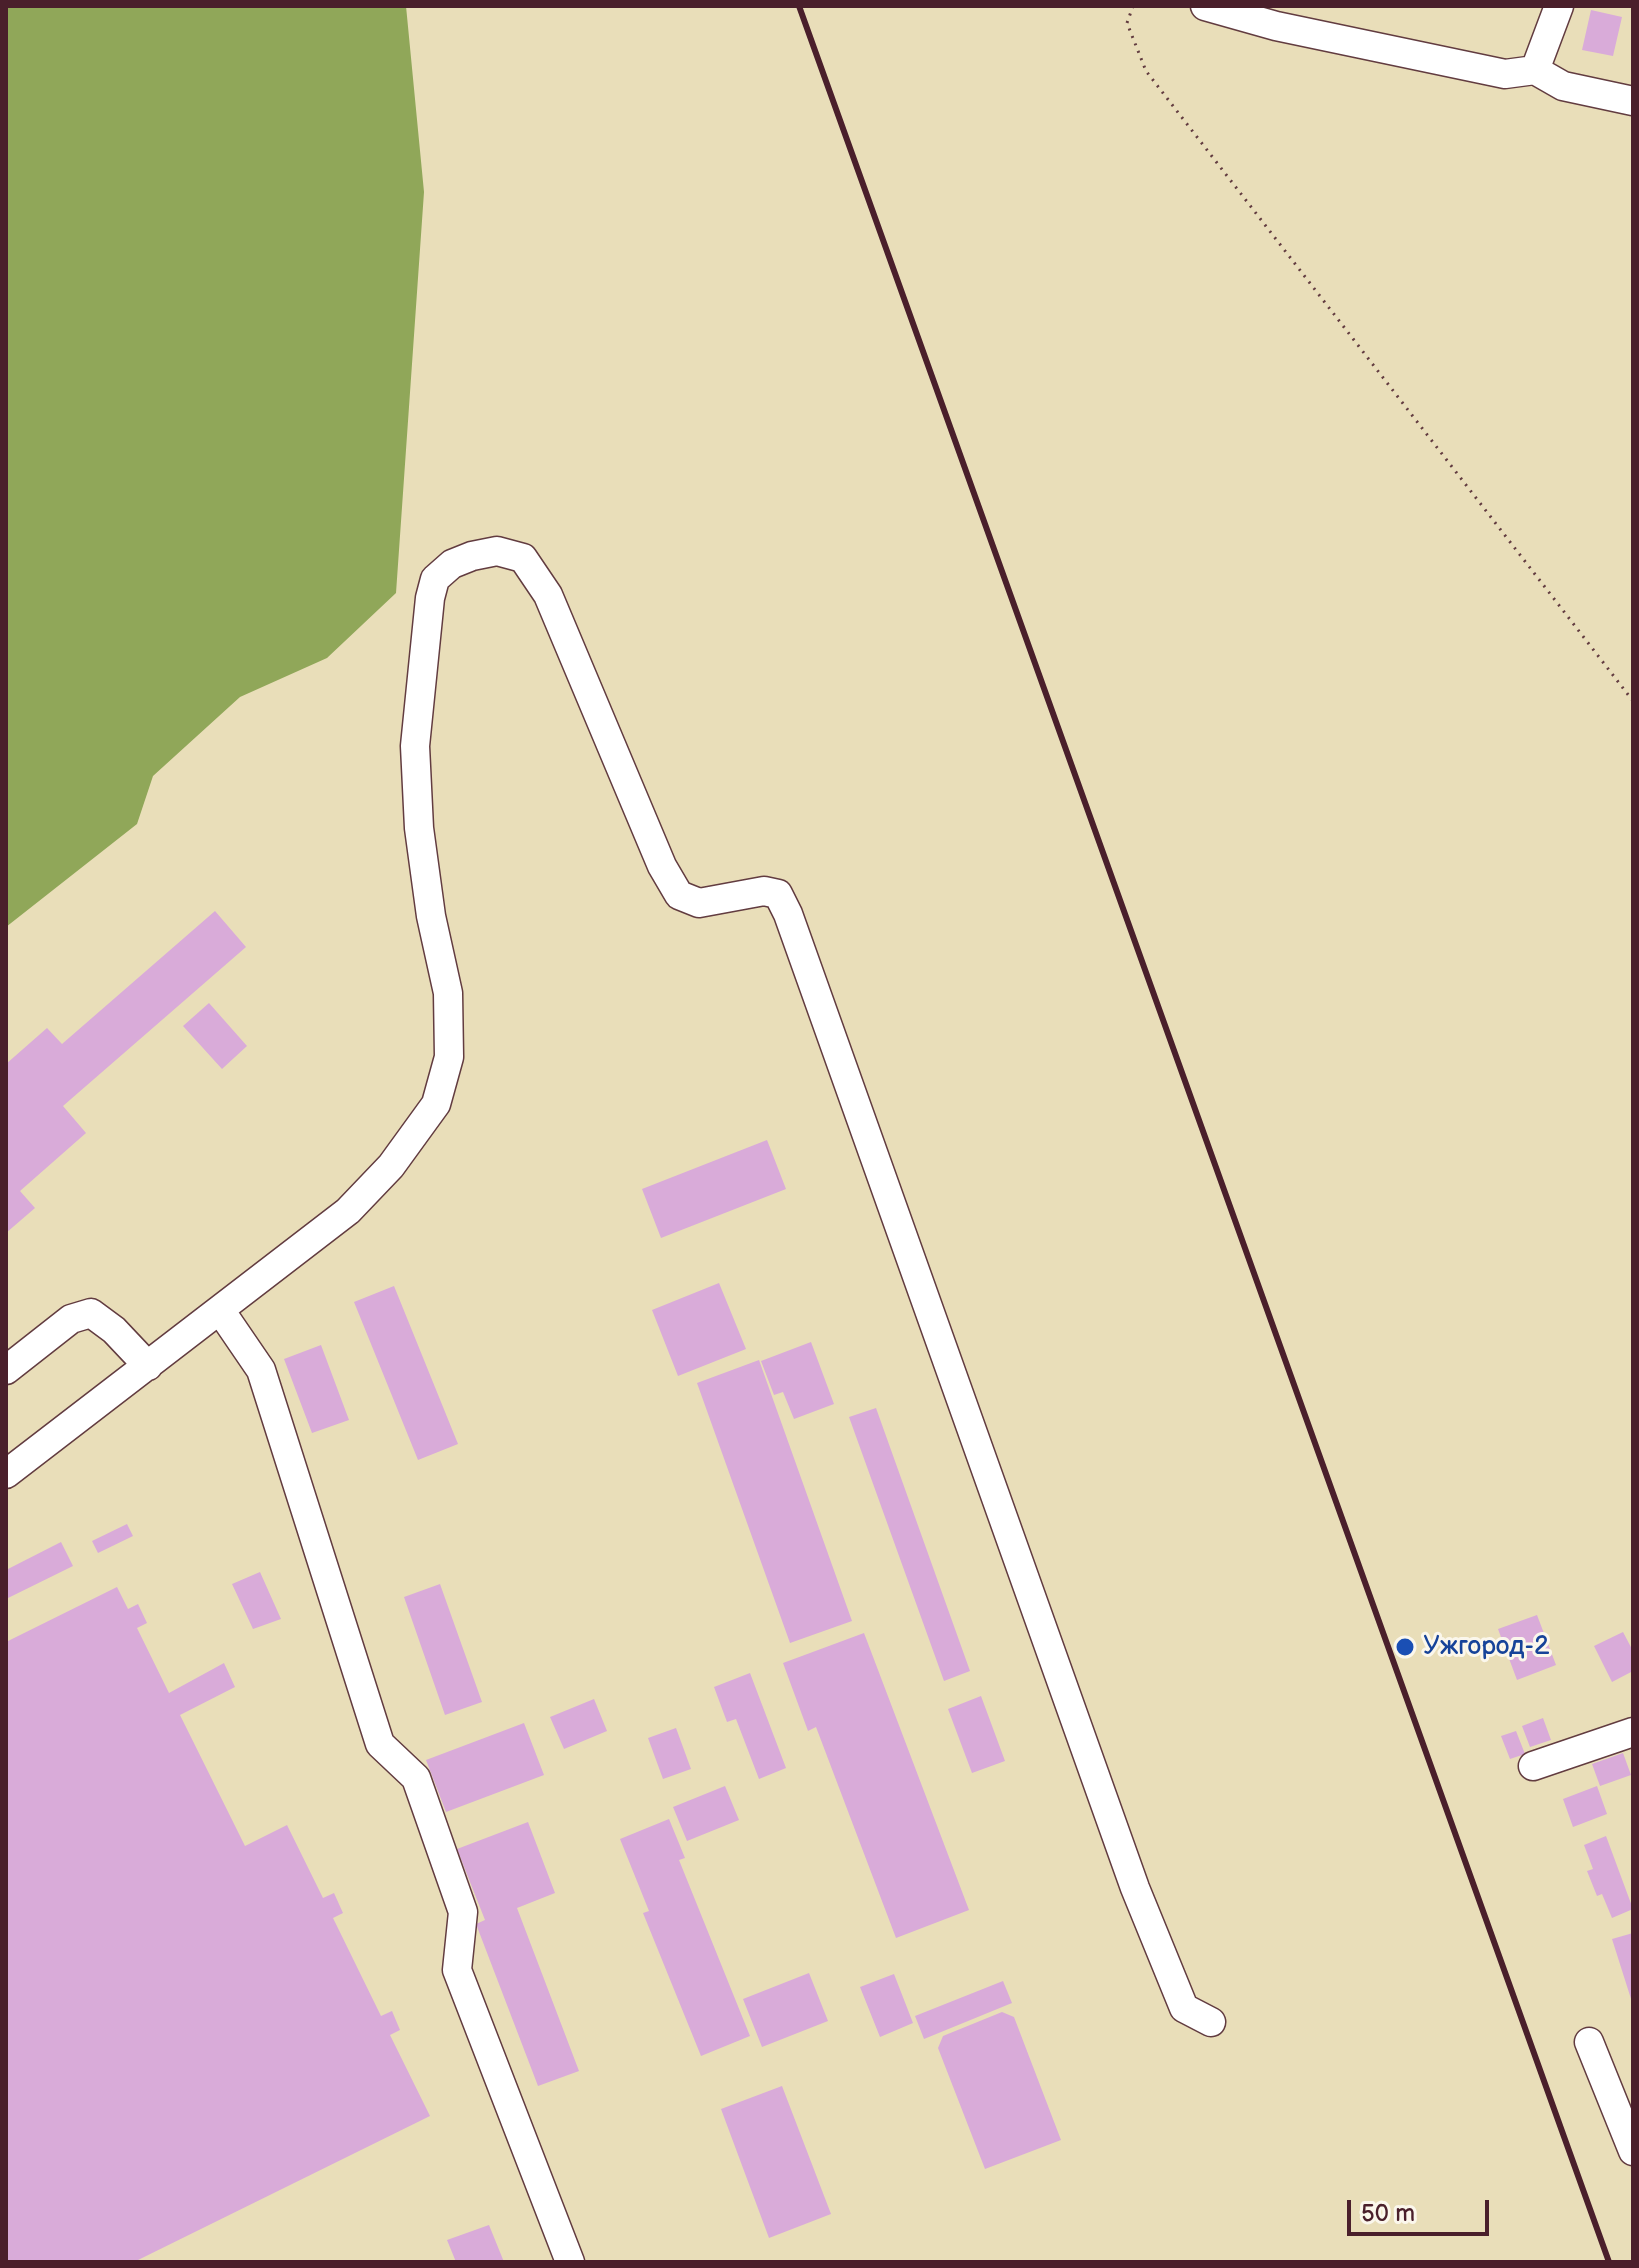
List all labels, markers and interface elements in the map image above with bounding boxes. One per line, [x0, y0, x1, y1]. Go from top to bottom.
place label: Ужгород-2 [1423, 1631, 1549, 1663]
marker: Ужгород-2 [1394, 1636, 1416, 1658]
scale bar [1351, 2184, 1493, 2234]
text: 50 m [1361, 2199, 1415, 2228]

